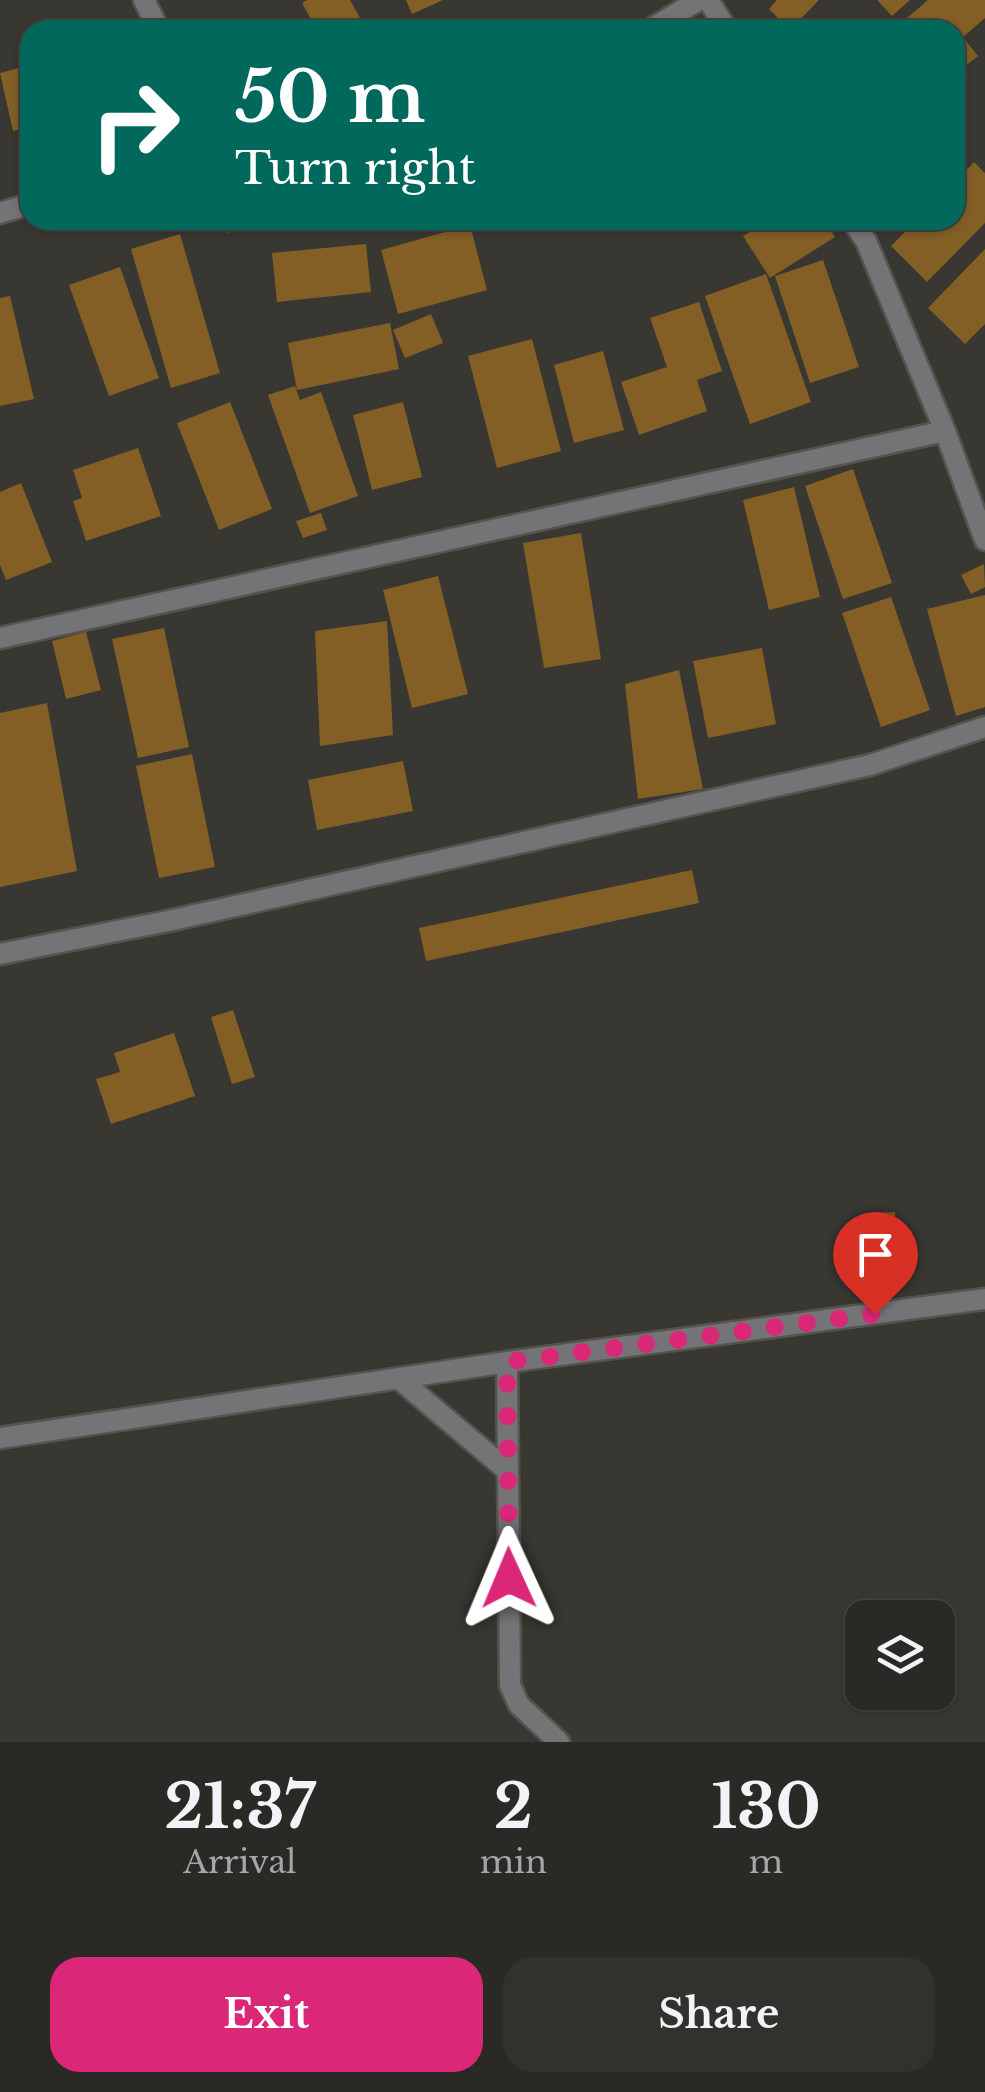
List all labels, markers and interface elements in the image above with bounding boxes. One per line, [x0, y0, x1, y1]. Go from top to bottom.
text: 50 m [235, 54, 426, 141]
icon: right [70, 60, 200, 190]
text: Turn right [235, 140, 476, 196]
pin [833, 1212, 918, 1315]
icon: arrive [848, 1227, 903, 1282]
position arrow [457, 1526, 561, 1630]
map controls [845, 1600, 955, 1710]
button: layers [845, 1600, 955, 1710]
text: 21:37 [164, 1770, 316, 1844]
text: 2 [494, 1770, 533, 1844]
text: 130 [711, 1770, 821, 1844]
text: Arrival [183, 1842, 297, 1882]
text: min [480, 1842, 547, 1882]
text: m [749, 1842, 783, 1882]
button: Exit [50, 1957, 483, 2072]
button: Share [503, 1957, 935, 2072]

